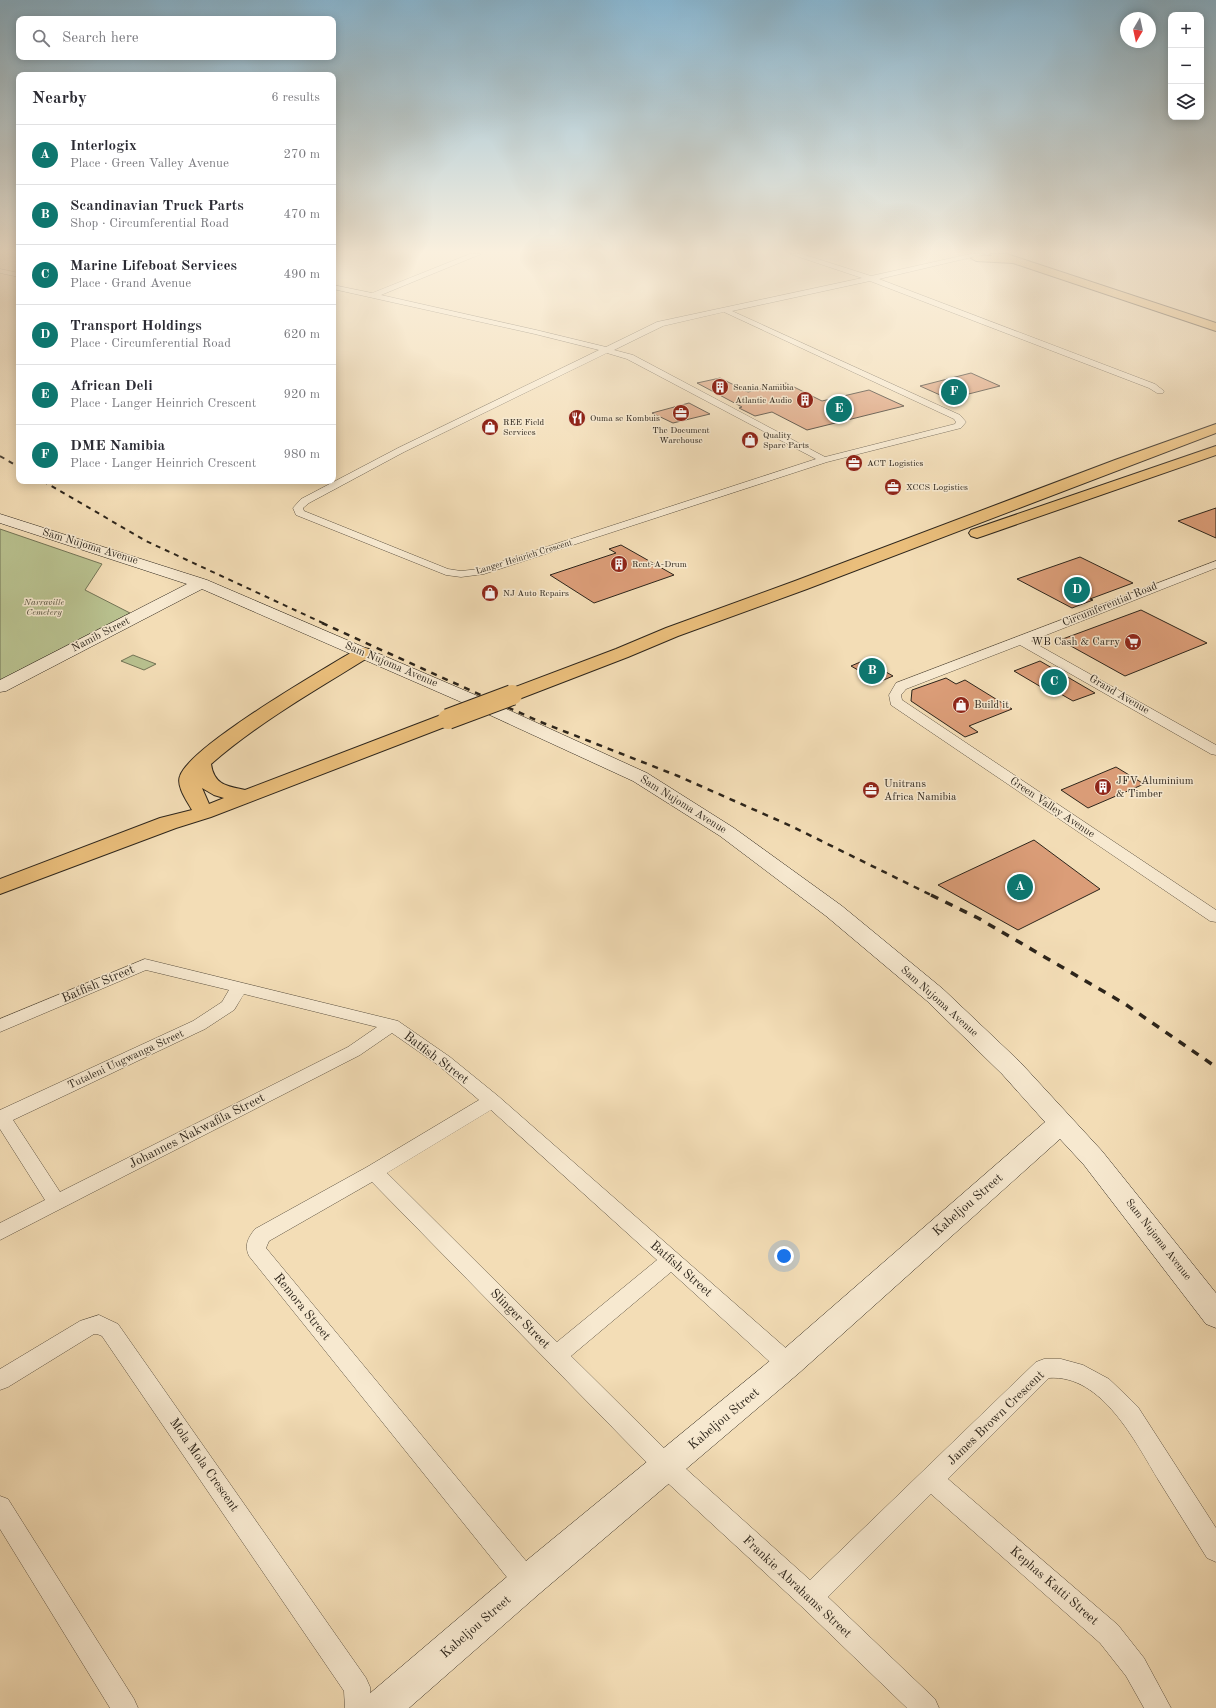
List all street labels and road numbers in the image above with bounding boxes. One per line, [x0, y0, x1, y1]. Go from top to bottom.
street label: Sam Nujoma Avenue [41, 527, 139, 567]
street label: Langer Heinrich Crescent [475, 538, 573, 576]
street label: Circumferential Road [1061, 581, 1159, 629]
street label: Namib Street [70, 616, 132, 654]
street label: Sam Nujoma Avenue [343, 640, 439, 690]
street label: Grand Avenue [1087, 673, 1151, 717]
street label: Sam Nujoma Avenue [638, 774, 728, 836]
street label: Green Valley Avenue [1008, 776, 1096, 840]
street label: Batfish Street [60, 963, 137, 1005]
street label: Sam Nujoma Avenue [898, 965, 980, 1039]
street label: Tutaleni Uugwanga Street [66, 1028, 186, 1092]
street label: Batfish Street [401, 1029, 471, 1087]
street label: Johannes Nakwafila Street [127, 1091, 267, 1171]
street label: Kabeljou Street [931, 1171, 1006, 1239]
street label: Sam Nujoma Avenue [1123, 1197, 1193, 1283]
street label: Batfish Street [647, 1239, 715, 1300]
street label: Remora Street [271, 1271, 333, 1343]
street label: Slinger Street [488, 1287, 553, 1352]
street label: James Brown Crescent [945, 1368, 1047, 1468]
street label: Kabeljou Street [686, 1385, 762, 1452]
street label: Mola Mola Crescent [167, 1416, 241, 1514]
street label: Frankie Abrahams Street [740, 1533, 854, 1641]
street label: Kephas Katti Street [1007, 1544, 1101, 1628]
street label: Kabeljou Street [439, 1593, 514, 1661]

